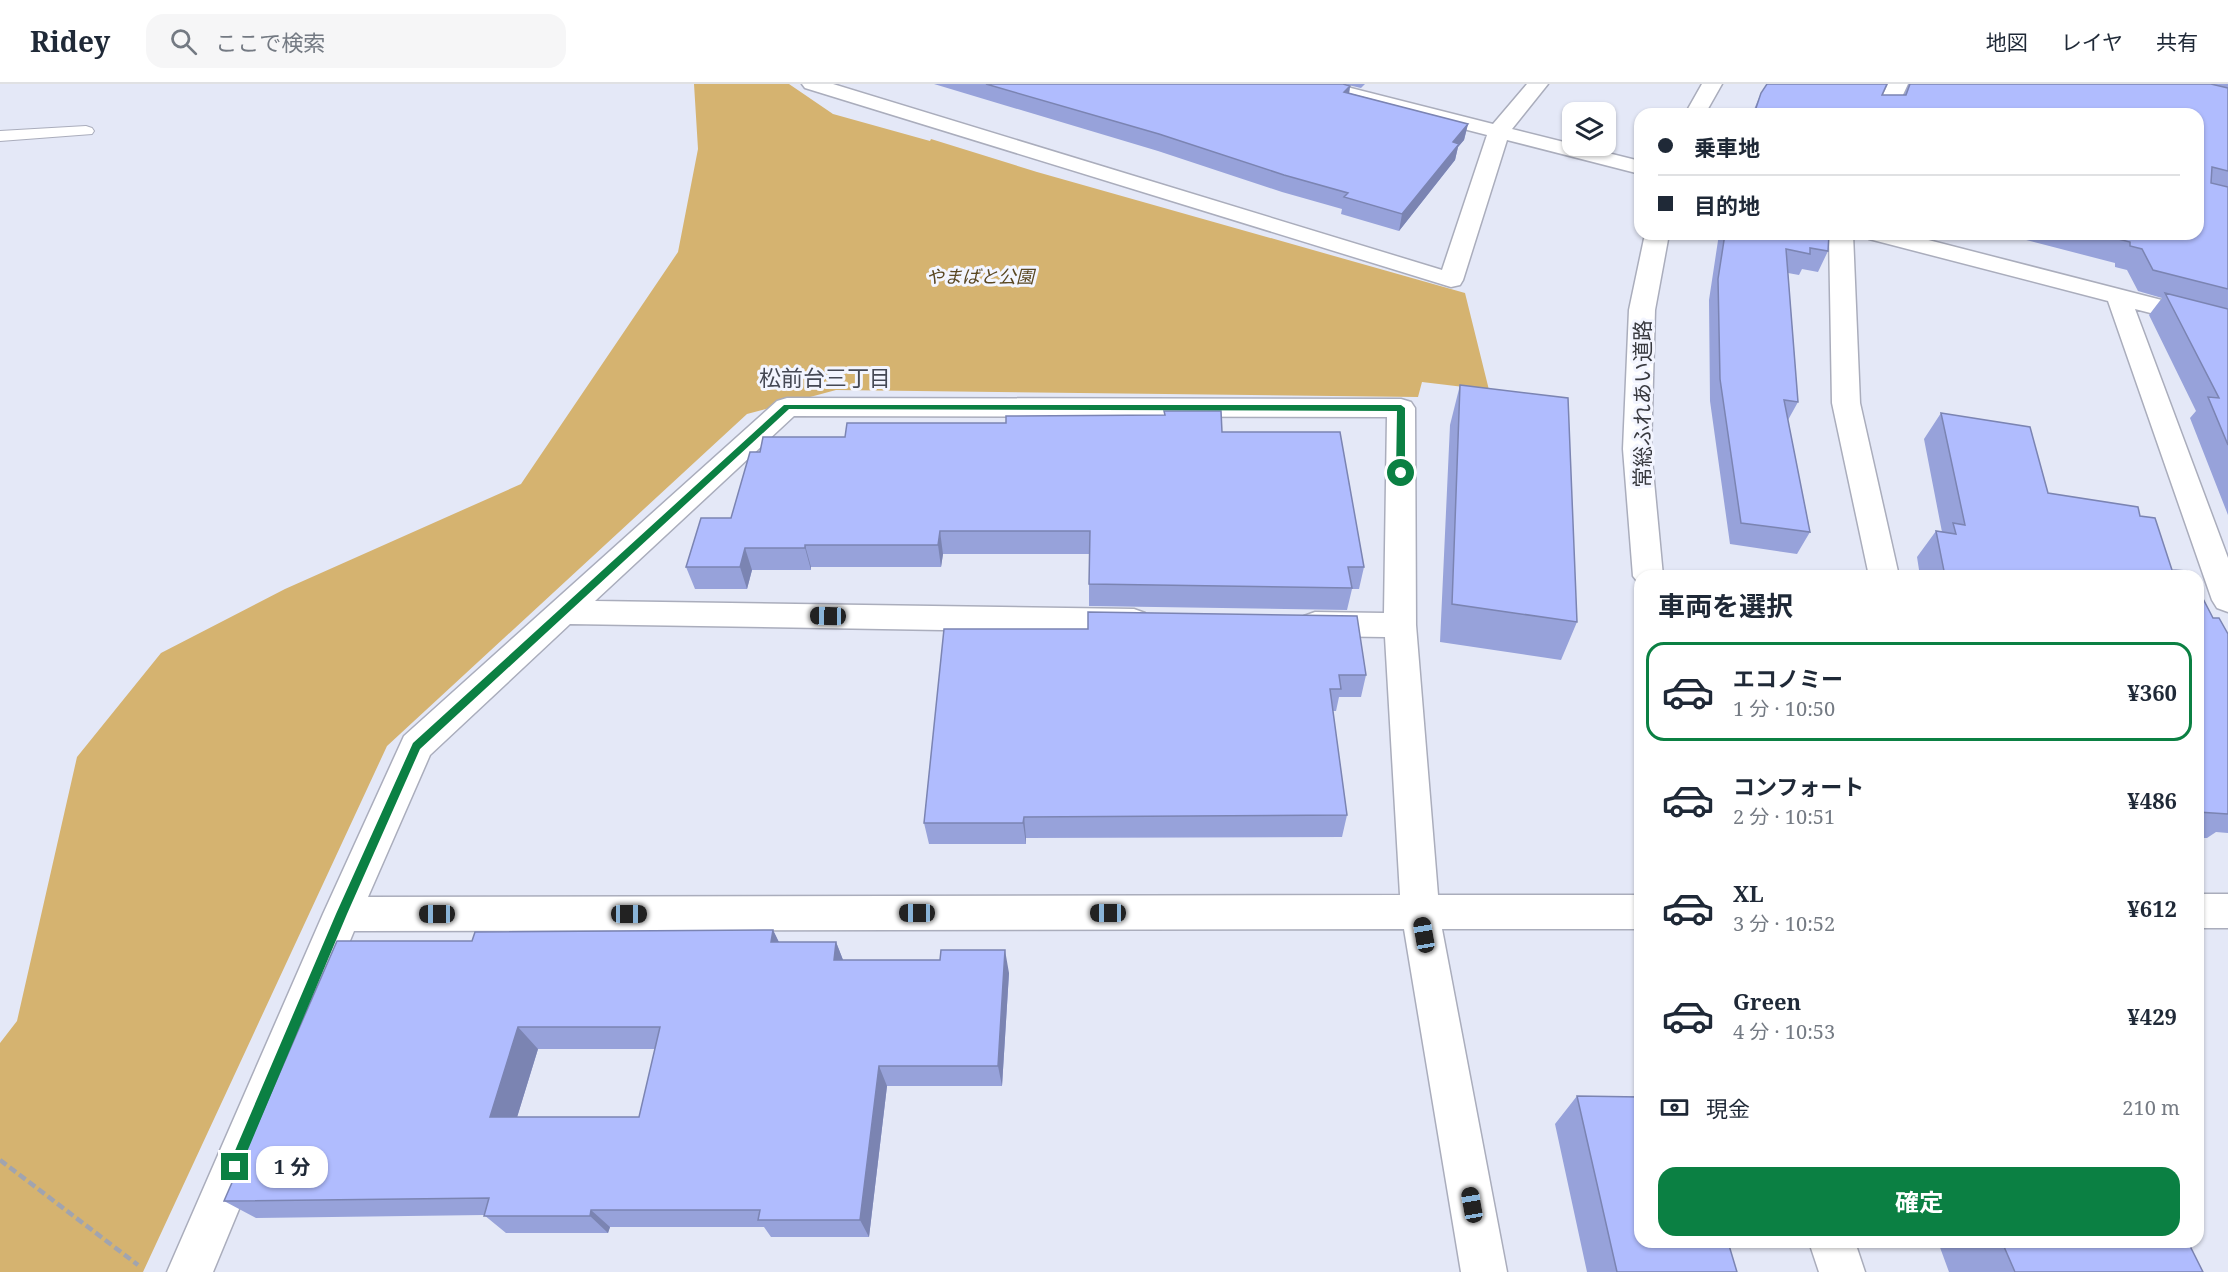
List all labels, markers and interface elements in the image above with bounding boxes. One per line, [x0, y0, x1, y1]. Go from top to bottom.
search box [146, 14, 566, 68]
text: Ridey [30, 22, 110, 60]
icon: search [167, 25, 200, 58]
text: ここで検索 [215, 27, 325, 57]
text: 地図 [1986, 28, 2028, 56]
text: レイヤ [2061, 28, 2123, 56]
text: 共有 [2156, 28, 2198, 56]
map controls [1562, 102, 1616, 156]
button: layers [1562, 102, 1616, 156]
text: 乗車地 [1694, 132, 1760, 162]
text: 目的地 [1694, 190, 1760, 220]
park label: やまばと公園 [926, 264, 1037, 288]
street label: 常総ふれあい道路 [1628, 320, 1656, 488]
district label: 松前台三丁目 [759, 362, 891, 392]
route start [1387, 459, 1414, 486]
text: 車両を選択 [1658, 587, 1793, 624]
car [810, 607, 846, 625]
text: エコノミー [1733, 663, 1843, 693]
icon: car [1661, 665, 1715, 719]
text: ¥360 [2127, 677, 2177, 707]
text: 1 分 · 10:50 [1733, 695, 1835, 722]
text: コンフォート [1733, 771, 1864, 801]
icon: car [1661, 773, 1715, 827]
text: ¥486 [2127, 785, 2177, 815]
text: 2 分 · 10:51 [1733, 803, 1835, 830]
text: XL [1733, 878, 1764, 908]
icon: car [1661, 881, 1715, 935]
text: ¥612 [2127, 893, 2177, 923]
car [899, 904, 935, 922]
car [1090, 904, 1126, 922]
car [419, 905, 455, 923]
car [611, 905, 647, 923]
text: 3 分 · 10:52 [1733, 910, 1835, 937]
car [1412, 916, 1436, 954]
text: Green [1733, 986, 1801, 1016]
icon: car [1661, 989, 1715, 1043]
text: ¥429 [2127, 1001, 2177, 1031]
text: 4 分 · 10:53 [1733, 1018, 1835, 1045]
icon: cash [1658, 1091, 1691, 1124]
text: 現金 [1706, 1093, 1750, 1123]
text: 210 m [2122, 1094, 2180, 1121]
callout: 1 分 [256, 1146, 328, 1188]
route end [221, 1153, 248, 1180]
text: 1 分 [274, 1153, 310, 1180]
button: 確定 [1658, 1167, 2180, 1236]
car [1460, 1186, 1484, 1224]

